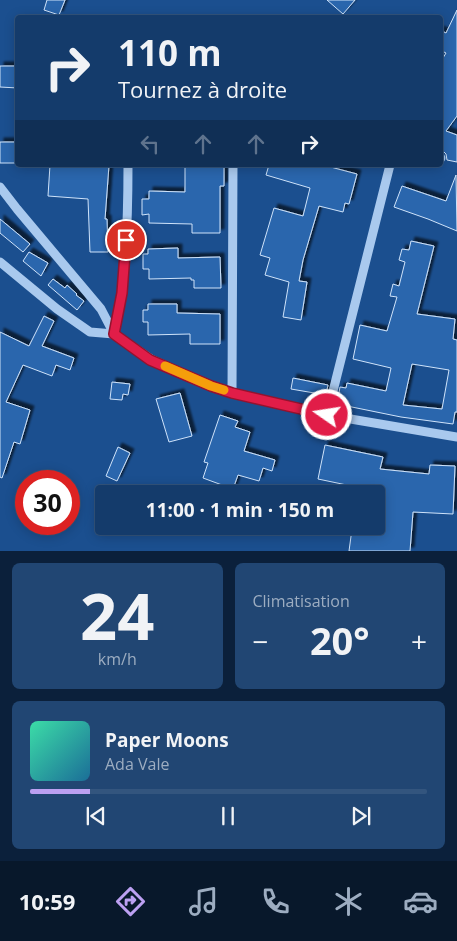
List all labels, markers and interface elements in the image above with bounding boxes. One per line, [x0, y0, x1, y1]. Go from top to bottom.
text: 110 m [118, 29, 222, 76]
icon: right [35, 35, 100, 100]
text: Tournez à droite [118, 74, 287, 104]
icon: left [136, 130, 164, 158]
icon: ahead [189, 130, 217, 158]
icon: ahead [242, 130, 270, 158]
icon: right [295, 130, 323, 158]
pin [105, 219, 147, 261]
icon: arrive [112, 226, 140, 254]
position arrow [300, 388, 352, 440]
speed limit sign: 30 [15, 470, 80, 535]
text: 11:00 · 1 min · 150 m [146, 497, 334, 523]
text: 24 [80, 571, 154, 659]
text: Climatisation [253, 590, 350, 612]
text: 20° [310, 614, 370, 666]
text: − [253, 622, 269, 660]
text: + [411, 622, 427, 660]
text: km/h [98, 648, 137, 670]
text: Paper Moons [105, 727, 229, 753]
text: Ada Vale [105, 753, 169, 775]
icon: previous [82, 802, 110, 830]
icon: pause [214, 802, 242, 830]
icon: next [347, 802, 375, 830]
icon: directions [113, 884, 148, 919]
icon: music [186, 884, 221, 919]
icon: phone [258, 884, 293, 919]
icon: climate [331, 884, 366, 919]
icon: car [403, 884, 438, 919]
text: 10:59 [19, 886, 75, 916]

